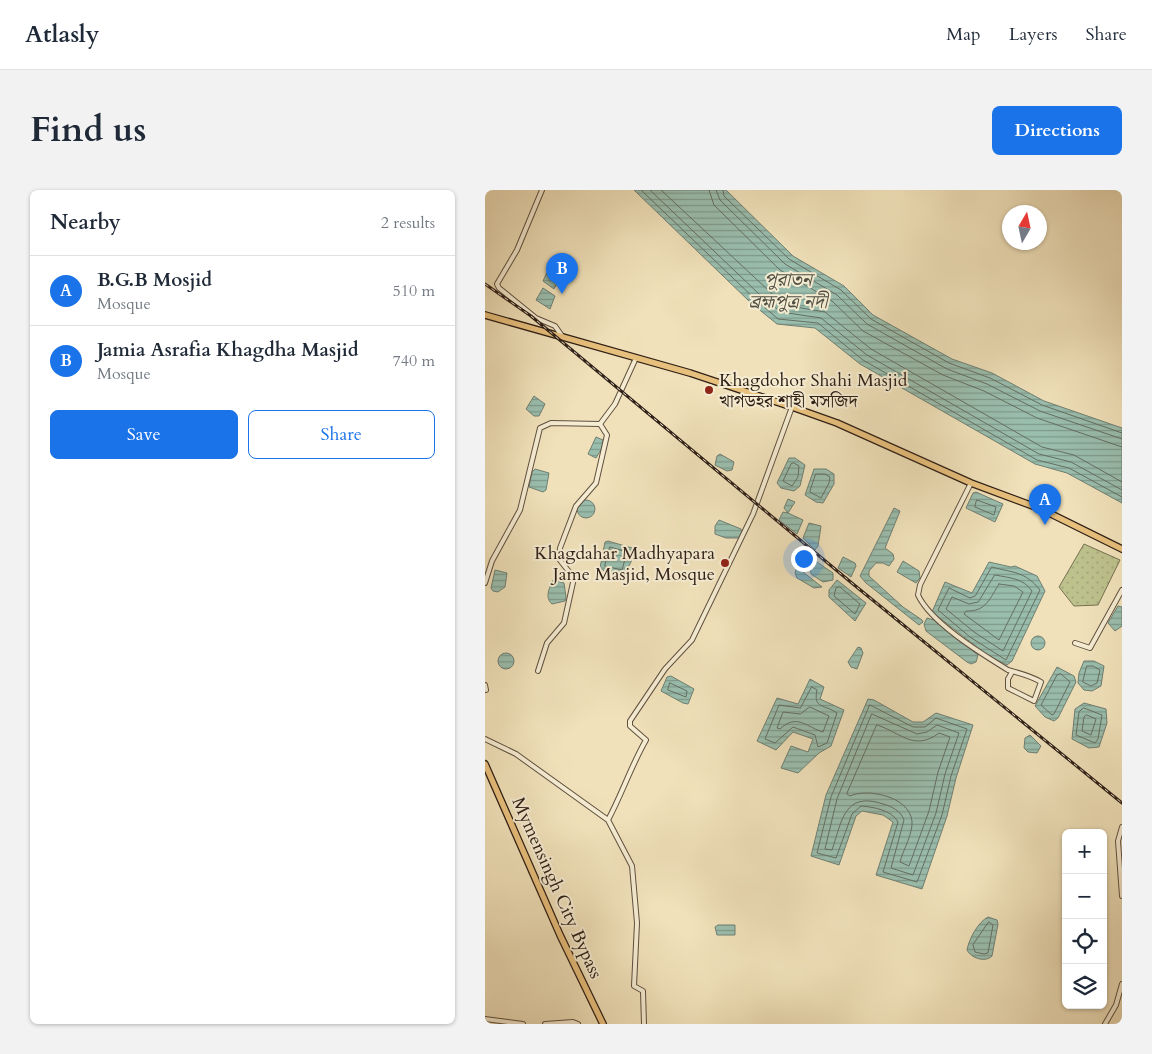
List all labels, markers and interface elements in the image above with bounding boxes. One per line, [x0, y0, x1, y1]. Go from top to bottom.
text: Atlasly [25, 18, 99, 51]
text: Map [946, 22, 981, 47]
text: Layers [1009, 22, 1058, 47]
text: Share [1086, 22, 1127, 47]
text: Find us [30, 106, 146, 154]
button: Directions [992, 106, 1122, 155]
north arrow [1002, 205, 1047, 250]
text: Nearby [50, 208, 121, 237]
text: 2 results [381, 212, 435, 234]
pin: B [546, 253, 578, 294]
text: B.G.B Mosjid [97, 267, 212, 293]
water label: পুরাতন ব্রহ্মপুত্র নদী [749, 267, 830, 315]
text: A [60, 280, 72, 302]
text: 510 m [393, 280, 435, 302]
text: Mosque [97, 293, 151, 315]
text: Jamia Asrafia Khagdha Masjid [97, 337, 359, 363]
text: B [60, 350, 72, 372]
text: 740 m [393, 350, 435, 372]
text: Mosque [97, 363, 151, 385]
place label: Khagdohor Shahi Masjid খাগডহর শাহী মসজিদ [719, 368, 908, 414]
marker: Khagdohor Shahi Masjid খাগডহর শাহী মসজিদ [703, 384, 715, 396]
button: Save [50, 410, 238, 459]
button: Share [248, 410, 435, 459]
pin: A [1029, 484, 1061, 525]
place label: Khagdahar Madhyapara Jame Masjid, Mosque [534, 541, 715, 587]
your location [791, 546, 817, 572]
marker: Khagdahar Madhyapara Jame Masjid, Mosque [719, 557, 731, 569]
street label: Mymensingh City Bypass [506, 793, 608, 983]
map controls [1062, 829, 1107, 1009]
button: + [1062, 829, 1107, 874]
button: − [1062, 874, 1107, 919]
button: locate [1062, 919, 1107, 964]
button: layers [1062, 964, 1107, 1009]

